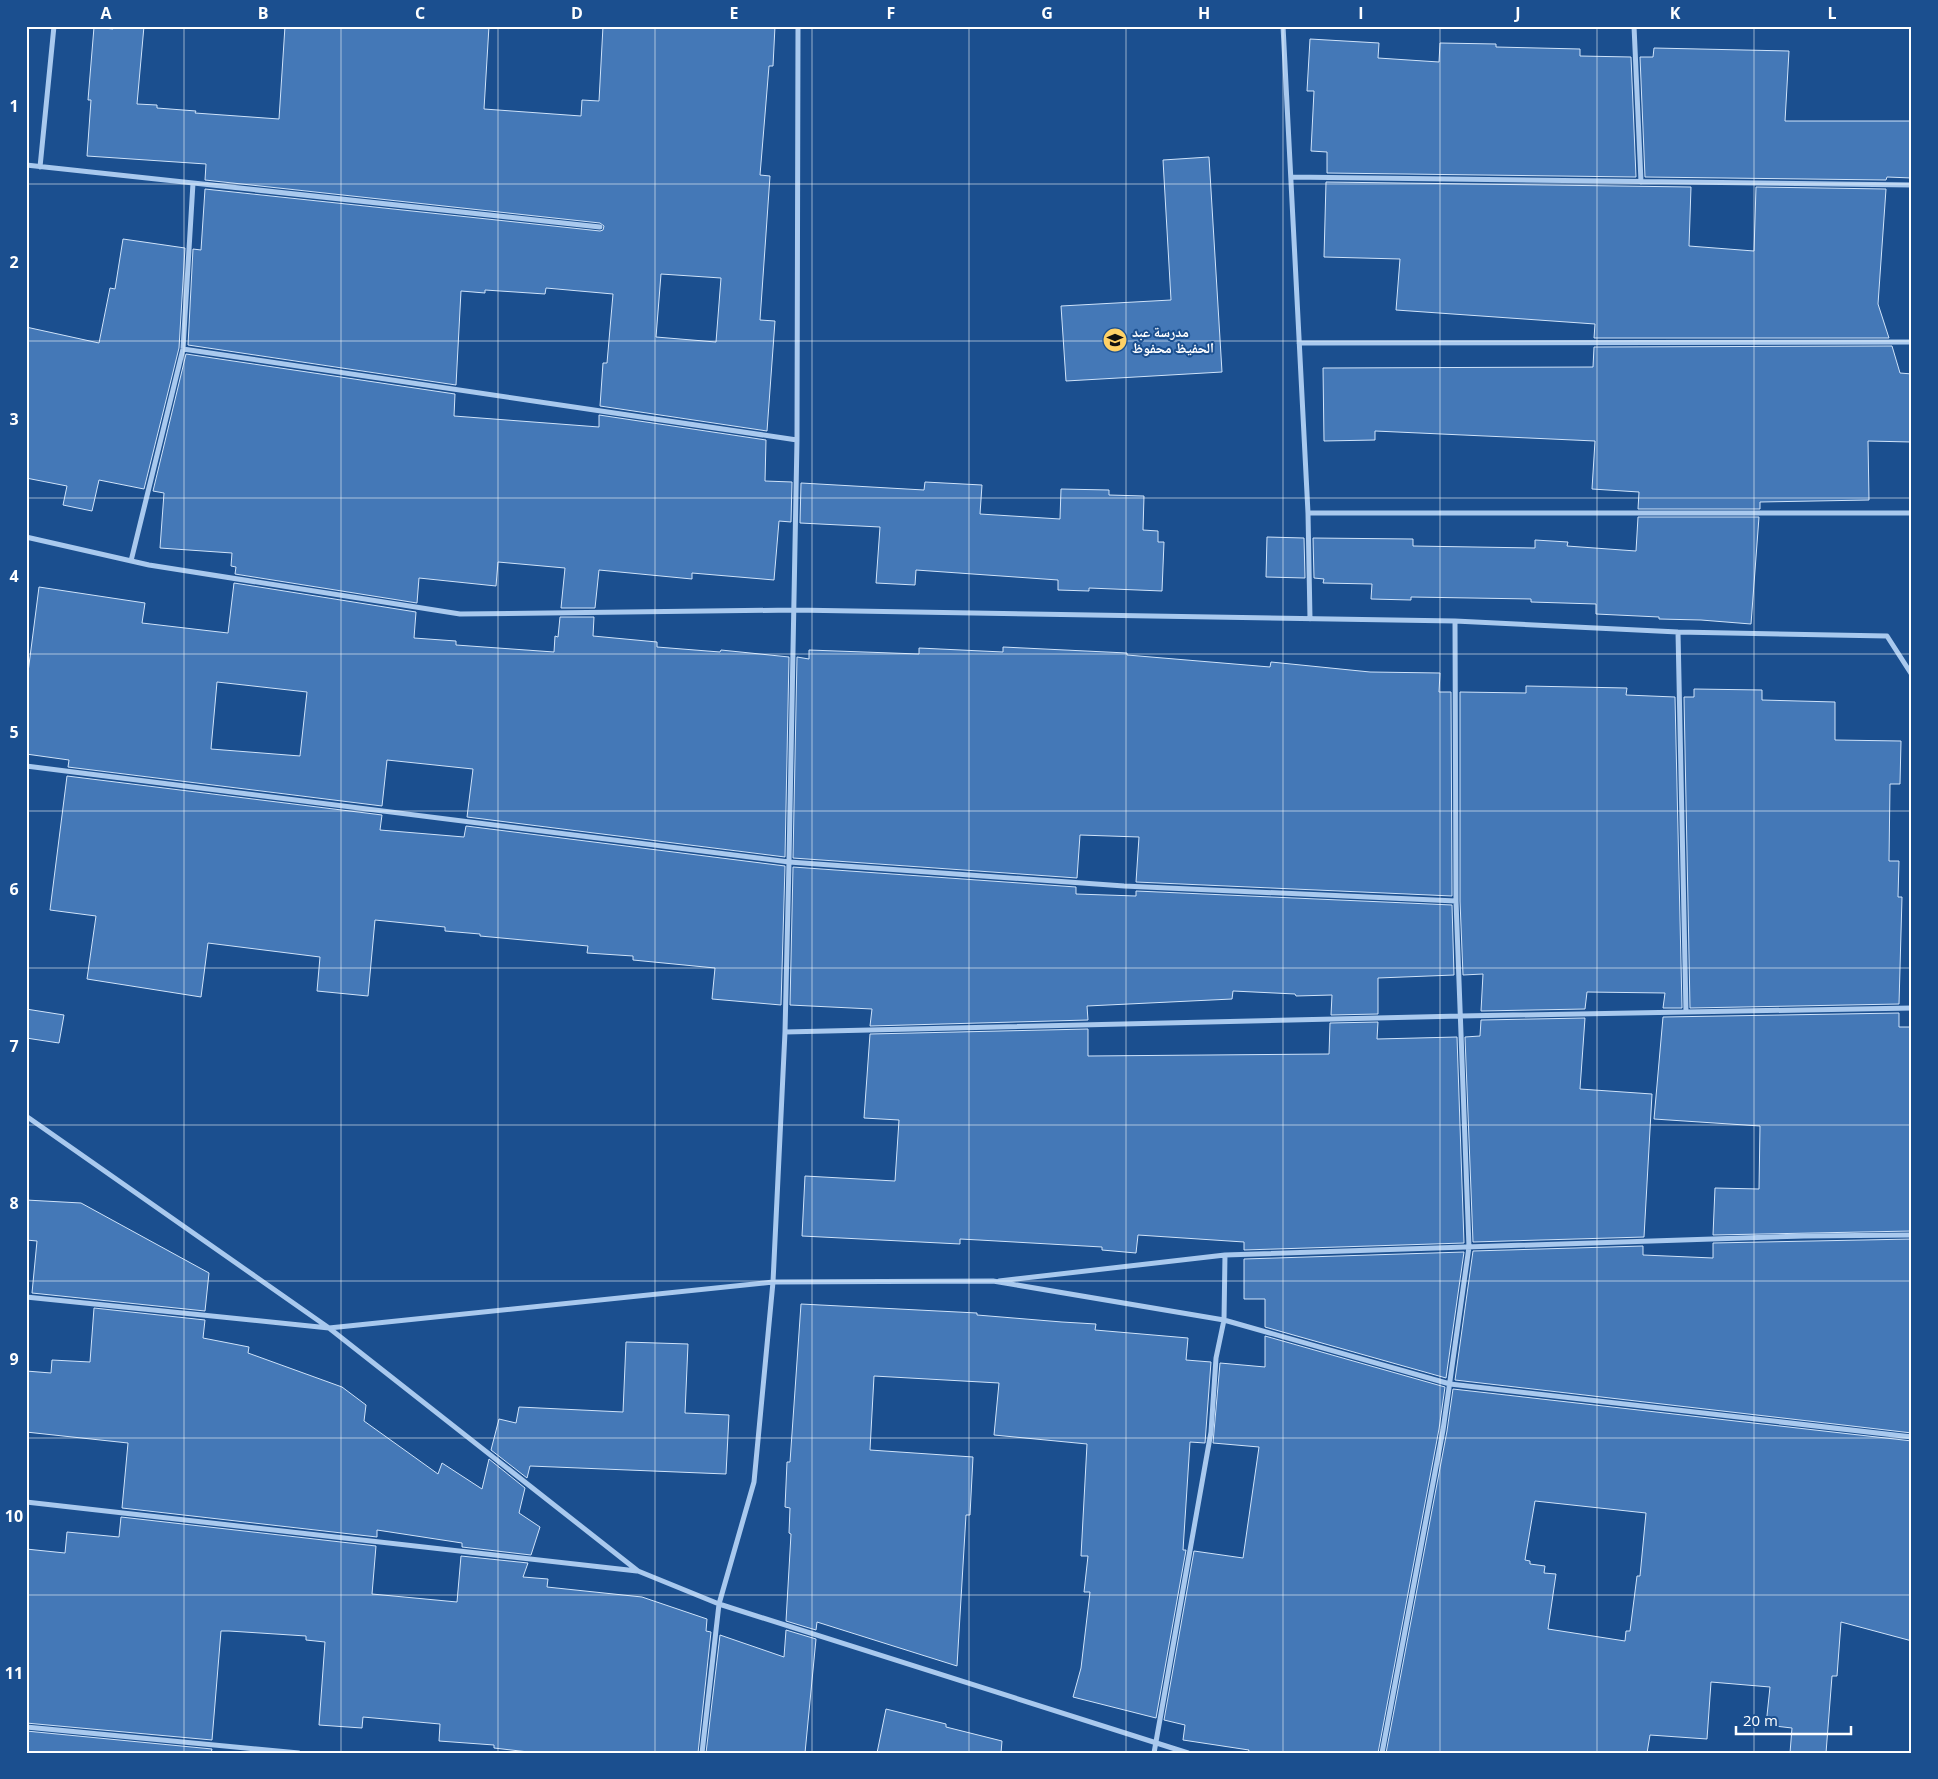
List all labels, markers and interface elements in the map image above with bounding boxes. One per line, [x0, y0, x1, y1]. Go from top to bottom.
text: A [100, 2, 112, 24]
text: B [258, 2, 268, 24]
text: C [415, 2, 425, 24]
text: D [571, 2, 583, 24]
text: E [730, 2, 739, 24]
text: F [887, 2, 895, 24]
text: G [1041, 2, 1053, 24]
text: H [1198, 2, 1210, 24]
text: I [1358, 2, 1364, 24]
text: J [1513, 2, 1521, 24]
text: K [1670, 2, 1681, 24]
text: L [1827, 2, 1837, 24]
text: 1 [9, 95, 19, 117]
text: 2 [9, 251, 19, 273]
place label: مدرسة عبد الحفيظ محفوظ [1132, 322, 1214, 357]
school or university icon: مدرسة عبد الحفيظ محفوظ [1102, 327, 1128, 353]
text: 3 [9, 408, 19, 430]
text: 4 [9, 565, 19, 587]
text: 5 [9, 721, 19, 743]
text: 6 [9, 878, 19, 900]
text: 7 [9, 1035, 19, 1057]
text: 8 [9, 1192, 19, 1214]
text: 9 [9, 1348, 19, 1370]
text: 10 [5, 1505, 23, 1527]
text: 11 [5, 1662, 23, 1684]
scale bar [1736, 1704, 1850, 1736]
text: 20 m [1743, 1710, 1778, 1730]

